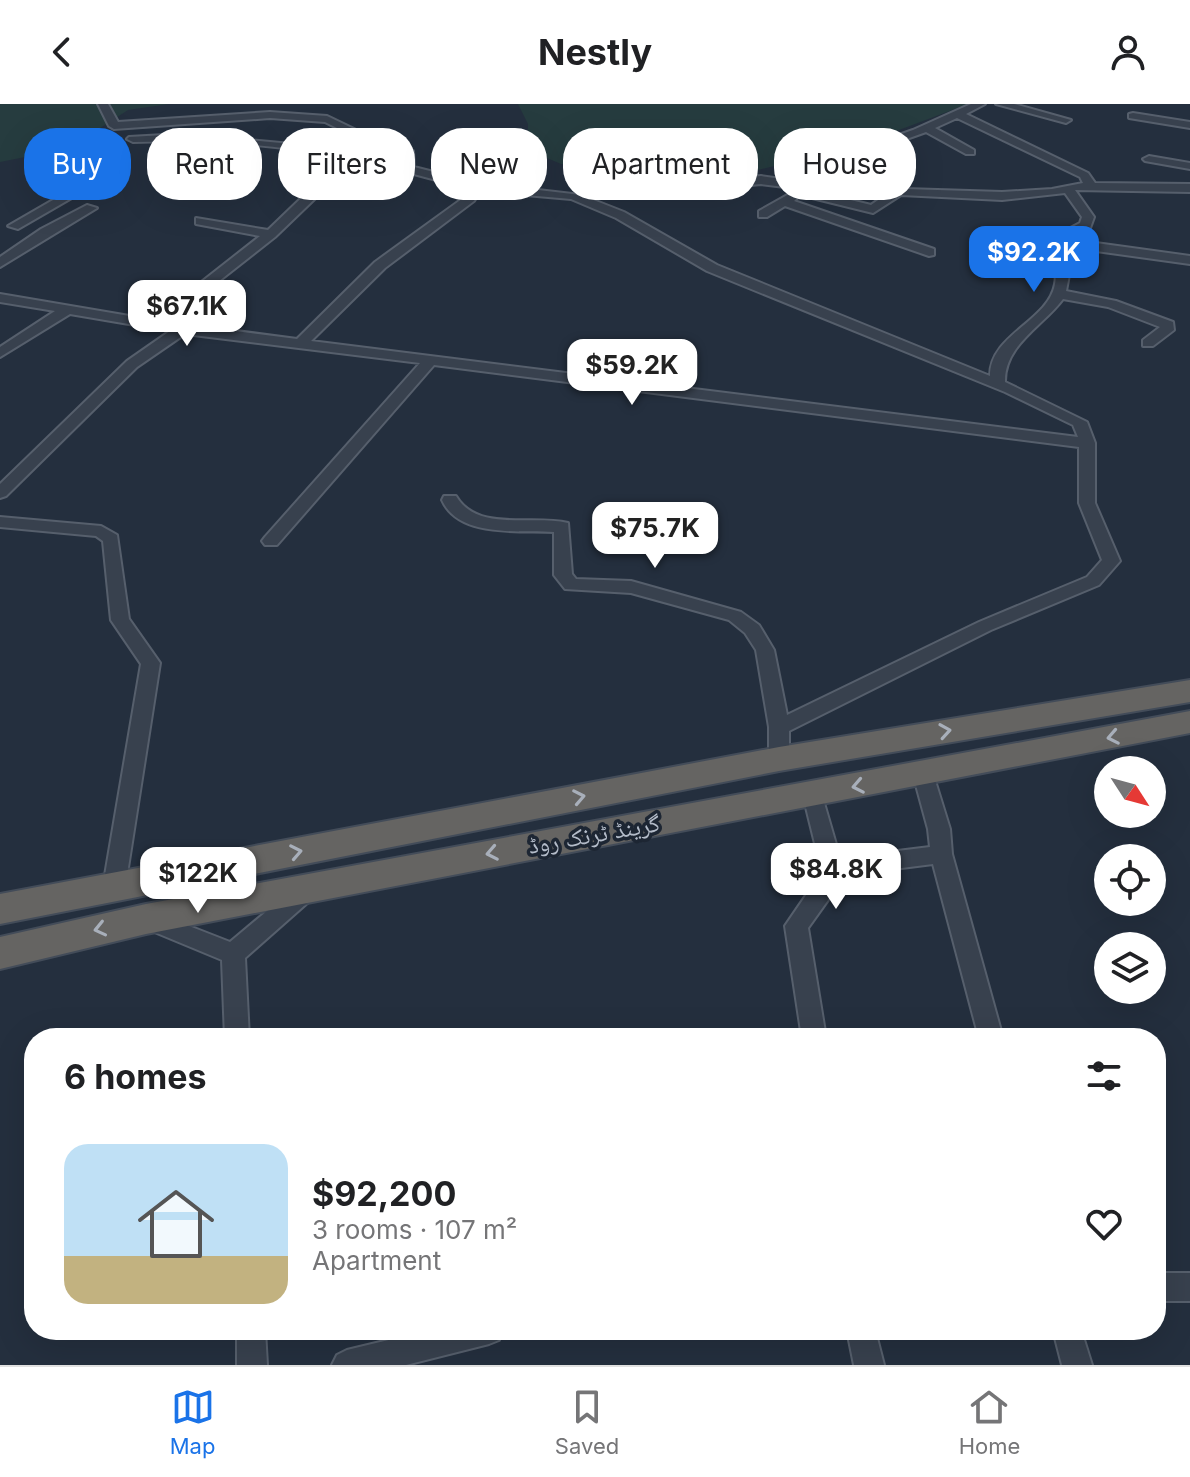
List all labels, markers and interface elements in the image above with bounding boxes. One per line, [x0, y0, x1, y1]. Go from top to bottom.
icon: back [40, 30, 84, 74]
text: Nestly [538, 30, 652, 74]
icon: person [1106, 30, 1150, 74]
chip: Buy [24, 128, 131, 200]
chip: Rent [147, 128, 262, 200]
chip: Filters [278, 128, 415, 200]
chip: New [431, 128, 547, 200]
chip: Apartment [563, 128, 758, 200]
chip: House [774, 128, 916, 200]
pin: $92.2K [969, 226, 1099, 294]
text: $92.2K [987, 236, 1081, 267]
pin: $67.1K [122, 280, 252, 348]
text: $67.1K [146, 290, 228, 321]
pin: $59.2K [567, 339, 697, 407]
text: $59.2K [585, 349, 679, 380]
pin: $75.7K [590, 502, 720, 570]
text: $75.7K [610, 512, 700, 543]
one-way arrow [938, 723, 952, 740]
one-way arrow [1107, 728, 1121, 745]
north arrow [1094, 756, 1166, 828]
map controls [1094, 756, 1166, 1004]
one-way arrow [851, 777, 865, 794]
one-way arrow [573, 790, 586, 807]
street label: گرینڈ ٹرنک روڈ [526, 808, 662, 860]
one-way arrow [485, 843, 499, 860]
pin: $84.8K [771, 843, 901, 911]
one-way arrow [289, 844, 303, 861]
button: locate [1094, 844, 1166, 916]
pin: $122K [142, 847, 254, 915]
text: $84.8K [789, 853, 883, 884]
text: $122K [158, 857, 238, 888]
one-way arrow [93, 920, 107, 937]
button: layers [1094, 932, 1166, 1004]
icon: filters [1082, 1054, 1126, 1098]
text: 6 homes [64, 1056, 206, 1097]
text: $92,200 [312, 1173, 456, 1214]
icon: home [128, 1176, 224, 1272]
icon: heart [1082, 1202, 1126, 1246]
text: 3 rooms · 107 m² [312, 1214, 517, 1245]
text: Apartment [312, 1245, 441, 1276]
tab: Map [170, 1385, 215, 1459]
tab: Saved [555, 1385, 619, 1459]
tab: Home [959, 1385, 1020, 1459]

